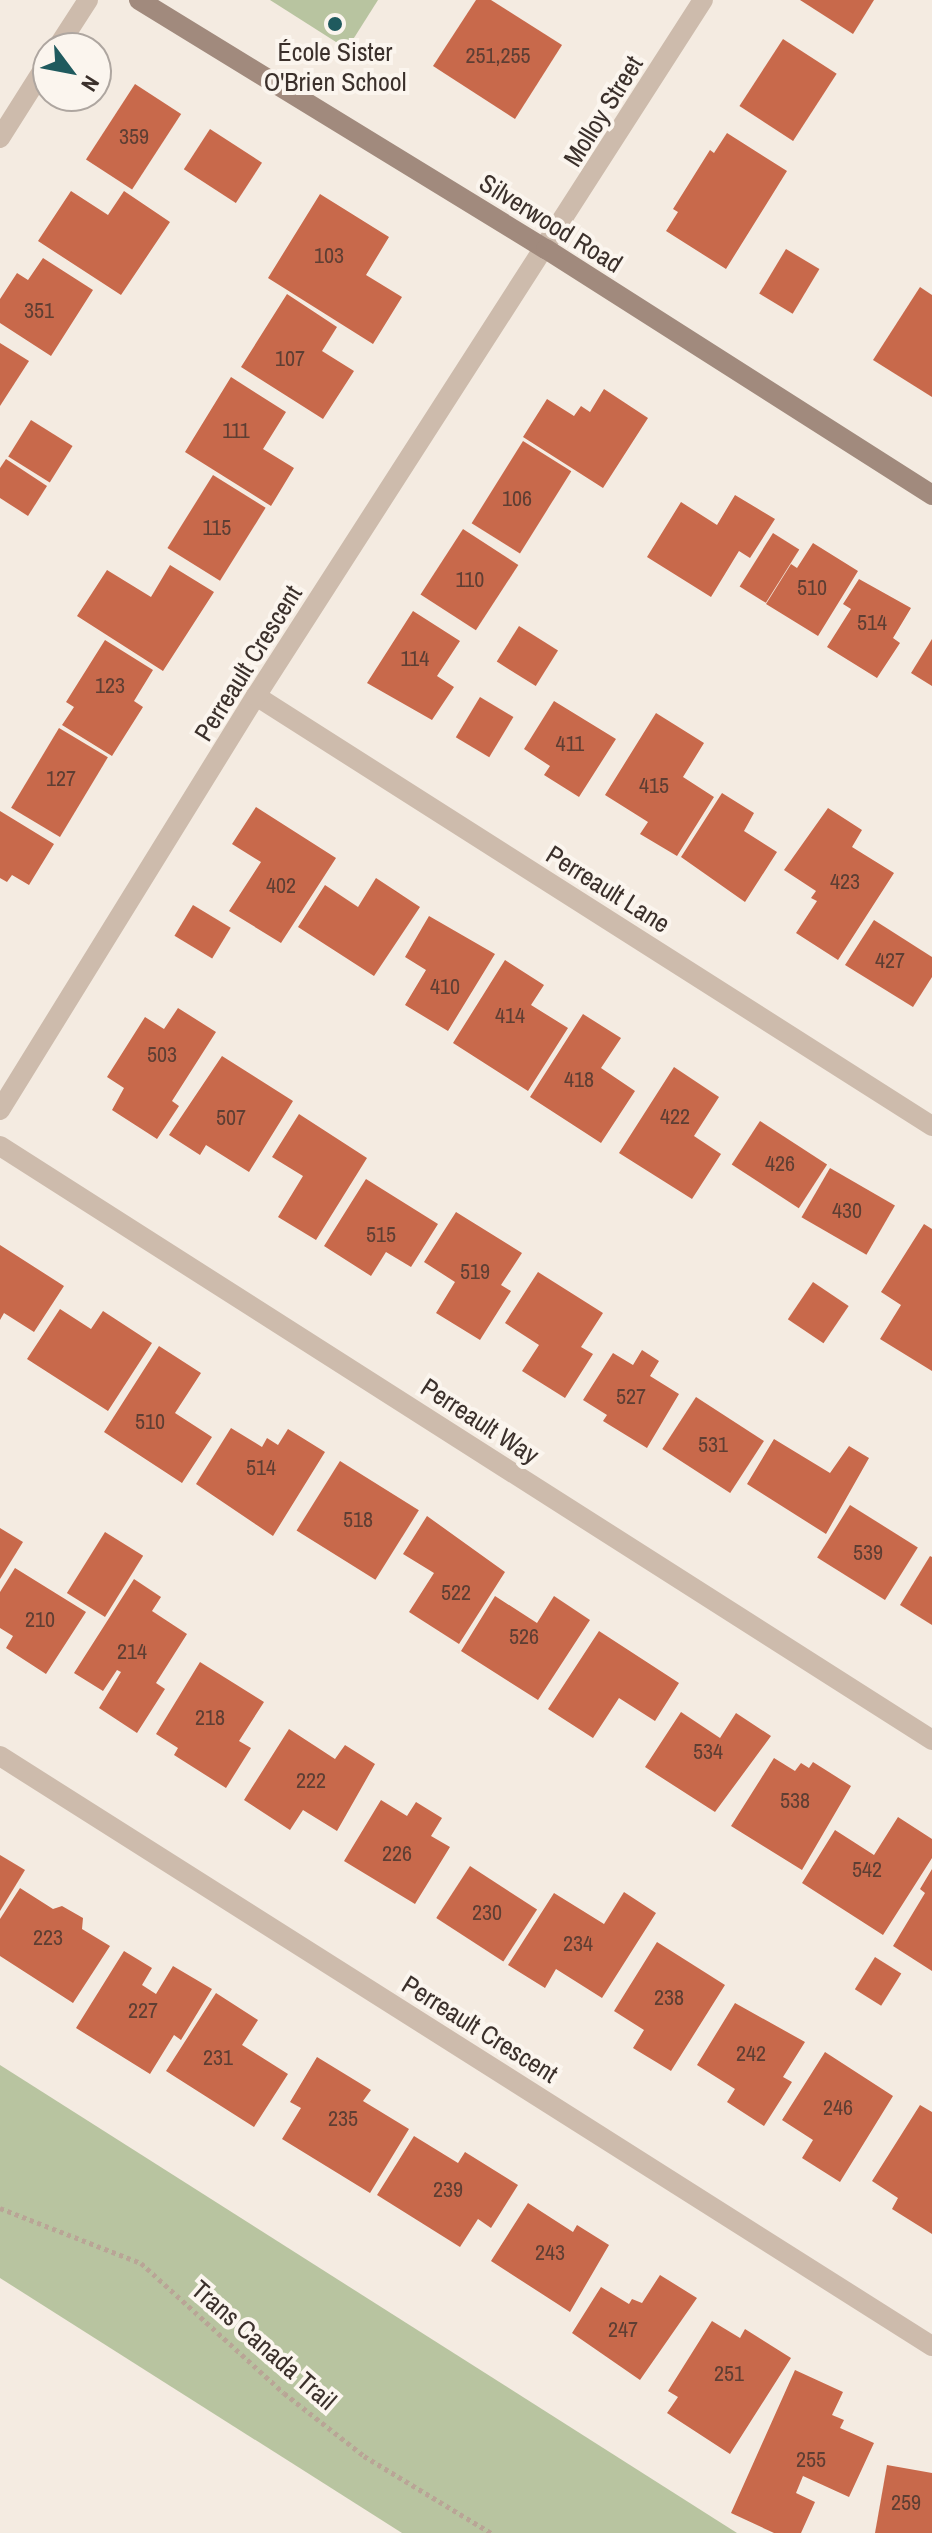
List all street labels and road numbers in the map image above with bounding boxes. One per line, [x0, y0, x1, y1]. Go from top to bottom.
street label: Molloy Street [557, 50, 649, 172]
street label: Silverwood Road [474, 167, 628, 279]
street label: Perreault Crescent [188, 579, 308, 747]
street label: Perreault Lane [540, 839, 676, 939]
street label: Perreault Way [415, 1371, 545, 1471]
street label: Perreault Crescent [396, 1969, 564, 2089]
street label: Trans Canada Trail [185, 2273, 343, 2417]

